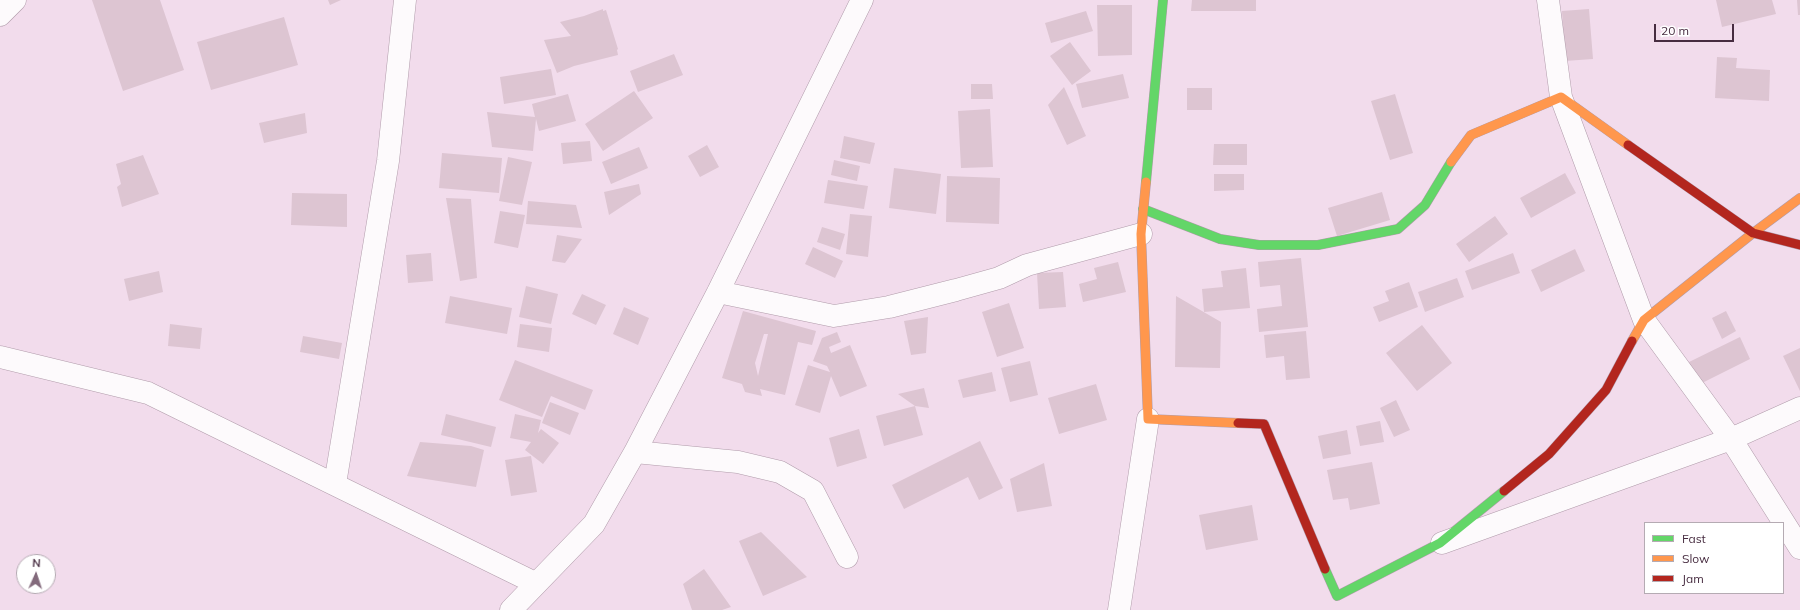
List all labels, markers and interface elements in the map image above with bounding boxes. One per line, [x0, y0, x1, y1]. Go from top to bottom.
scale bar [1656, 16, 1736, 42]
text: 20 m [1661, 23, 1689, 38]
legend [1644, 522, 1784, 594]
text: Fast [1682, 531, 1706, 546]
text: Slow [1682, 551, 1710, 566]
north arrow [16, 554, 56, 594]
text: N [32, 556, 41, 570]
text: Jam [1682, 571, 1704, 586]

